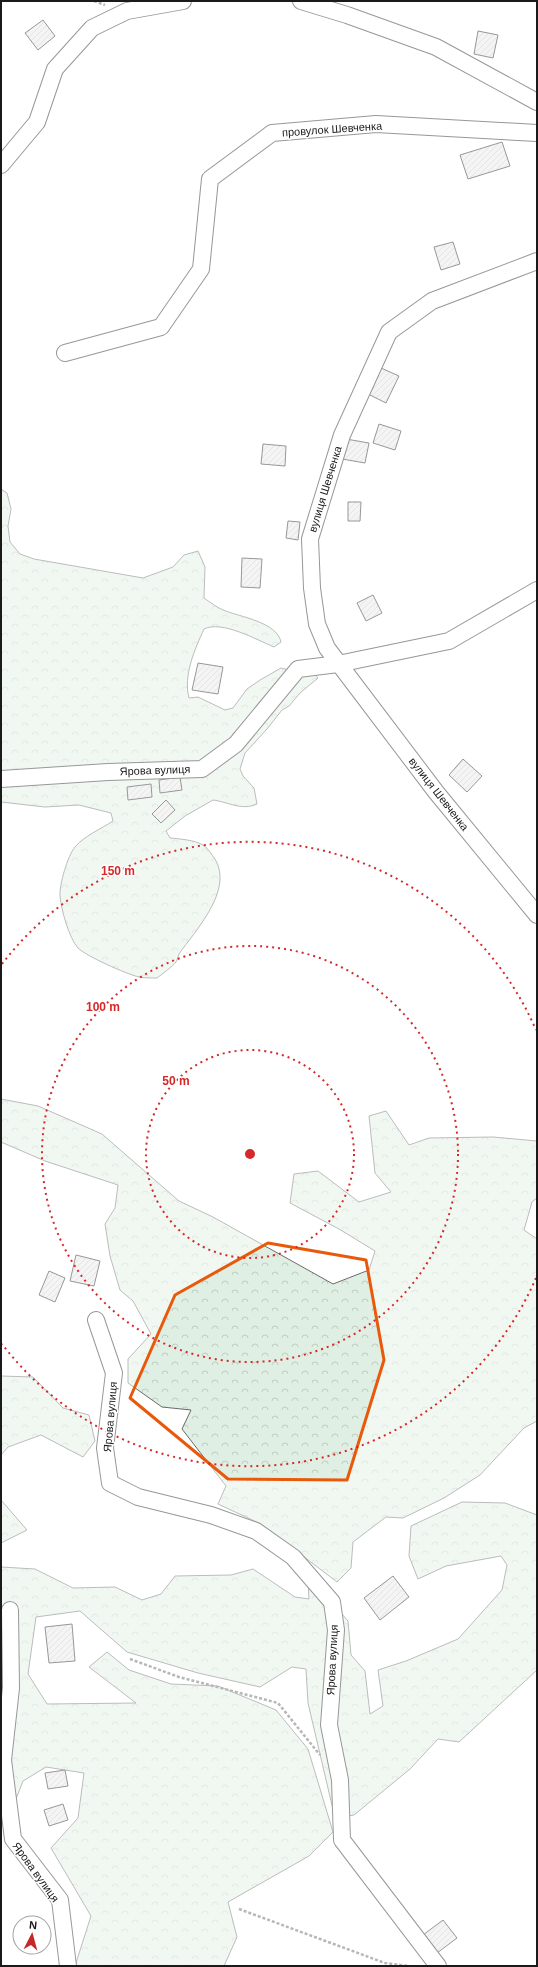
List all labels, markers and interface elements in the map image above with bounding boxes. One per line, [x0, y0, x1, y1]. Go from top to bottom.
street label: провулок Шевченка [282, 119, 383, 138]
street label: вулиця Шевченка [306, 444, 344, 533]
street label: вулиця Шевченка [407, 755, 472, 834]
street label: Ярова вулиця [119, 763, 191, 777]
text: 150 m [101, 864, 135, 878]
text: 100 m [86, 1000, 120, 1014]
text: 50 m [162, 1074, 190, 1088]
centre of rings [243, 1147, 257, 1161]
street label: Ярова вулиця [101, 1381, 119, 1453]
street label: Ярова вулиця [324, 1624, 340, 1696]
street label: Ярова вулиця [10, 1840, 62, 1904]
north arrow [12, 1915, 52, 1955]
text: N [28, 1919, 38, 1931]

